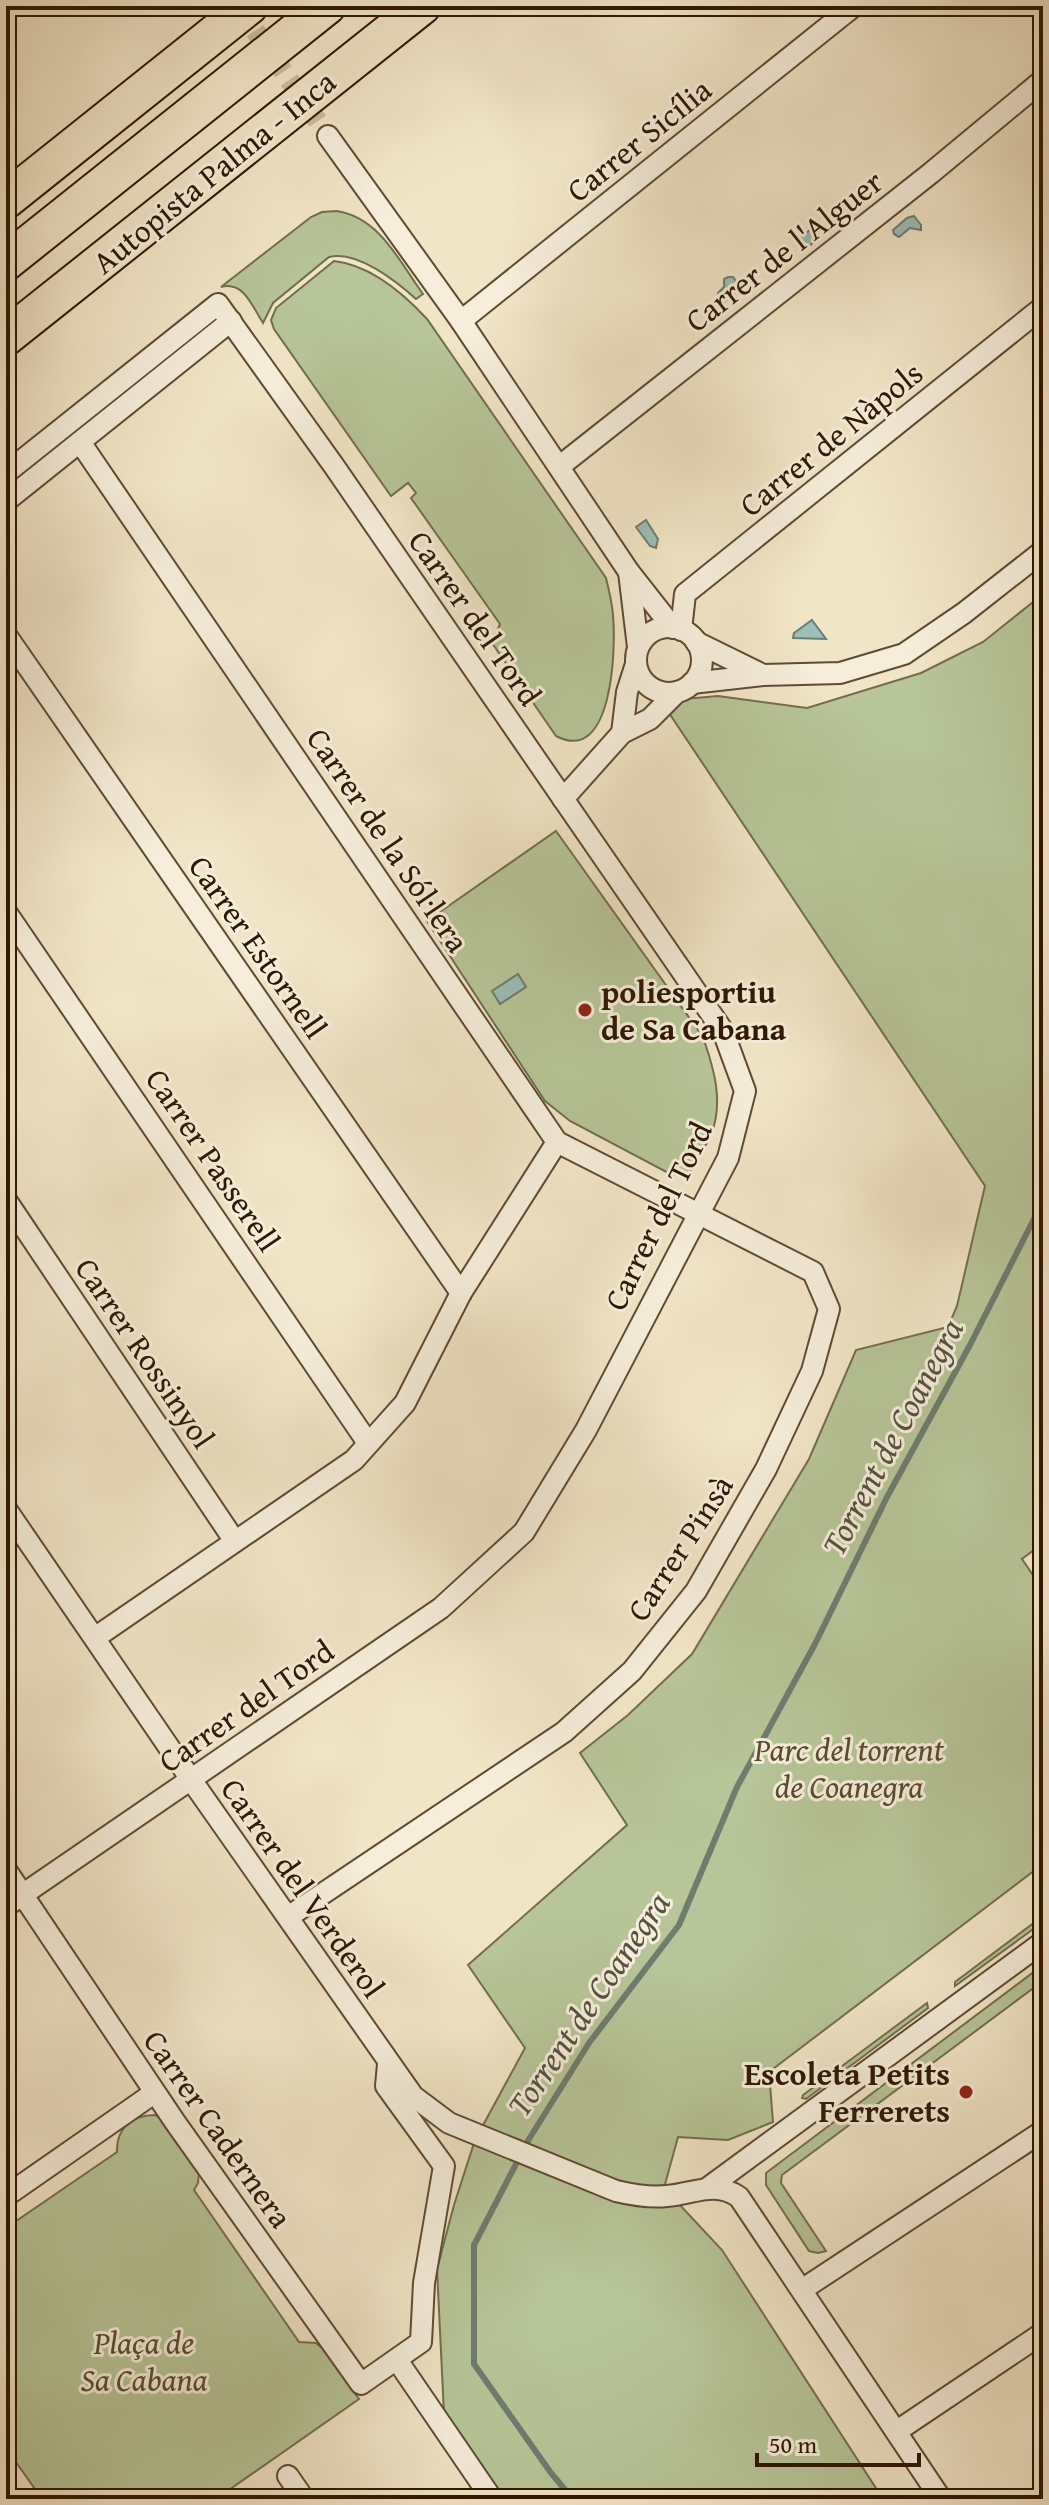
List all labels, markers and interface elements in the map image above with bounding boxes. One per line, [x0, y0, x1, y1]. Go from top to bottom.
street label: Autopista Palma - Inca [82, 58, 346, 285]
street label: Carrer Sicília [556, 66, 721, 213]
street label: Carrer de l'Alguer [675, 158, 893, 343]
street label: Carrer de Nàpols [729, 350, 933, 527]
street label: Carrer del Tord [397, 520, 553, 715]
street label: Carrer de la Sól·lera [296, 718, 481, 962]
street label: Carrer Estornell [178, 845, 339, 1048]
place label: poliesportiu de Sa Cabana [601, 968, 787, 1052]
marker: poliesportiu de Sa Cabana [576, 1001, 594, 1019]
street label: Carrer Passerell [135, 1059, 292, 1261]
street label: Carrer del Tord [592, 1113, 724, 1318]
street label: Carrer Rossinyol [64, 1248, 227, 1458]
water label: Torrent de Coanegra [808, 1309, 975, 1564]
street label: Carrer Pinsà [615, 1465, 744, 1630]
street label: Carrer del Tord [148, 1628, 343, 1784]
park label: Parc del torrent de Coanegra [753, 1726, 945, 1810]
street label: Carrer del Verderol [210, 1768, 397, 2007]
water label: Torrent de Coanegra [494, 1881, 681, 2126]
street label: Carrer Cadernera [132, 2020, 304, 2237]
place label: Escoleta Petits Ferrerets [744, 2050, 950, 2134]
marker: Escoleta Petits Ferrerets [957, 2083, 975, 2101]
park label: Plaça de Sa Cabana [81, 2319, 208, 2403]
scale bar [757, 2417, 919, 2467]
text: 50 m [769, 2427, 817, 2462]

